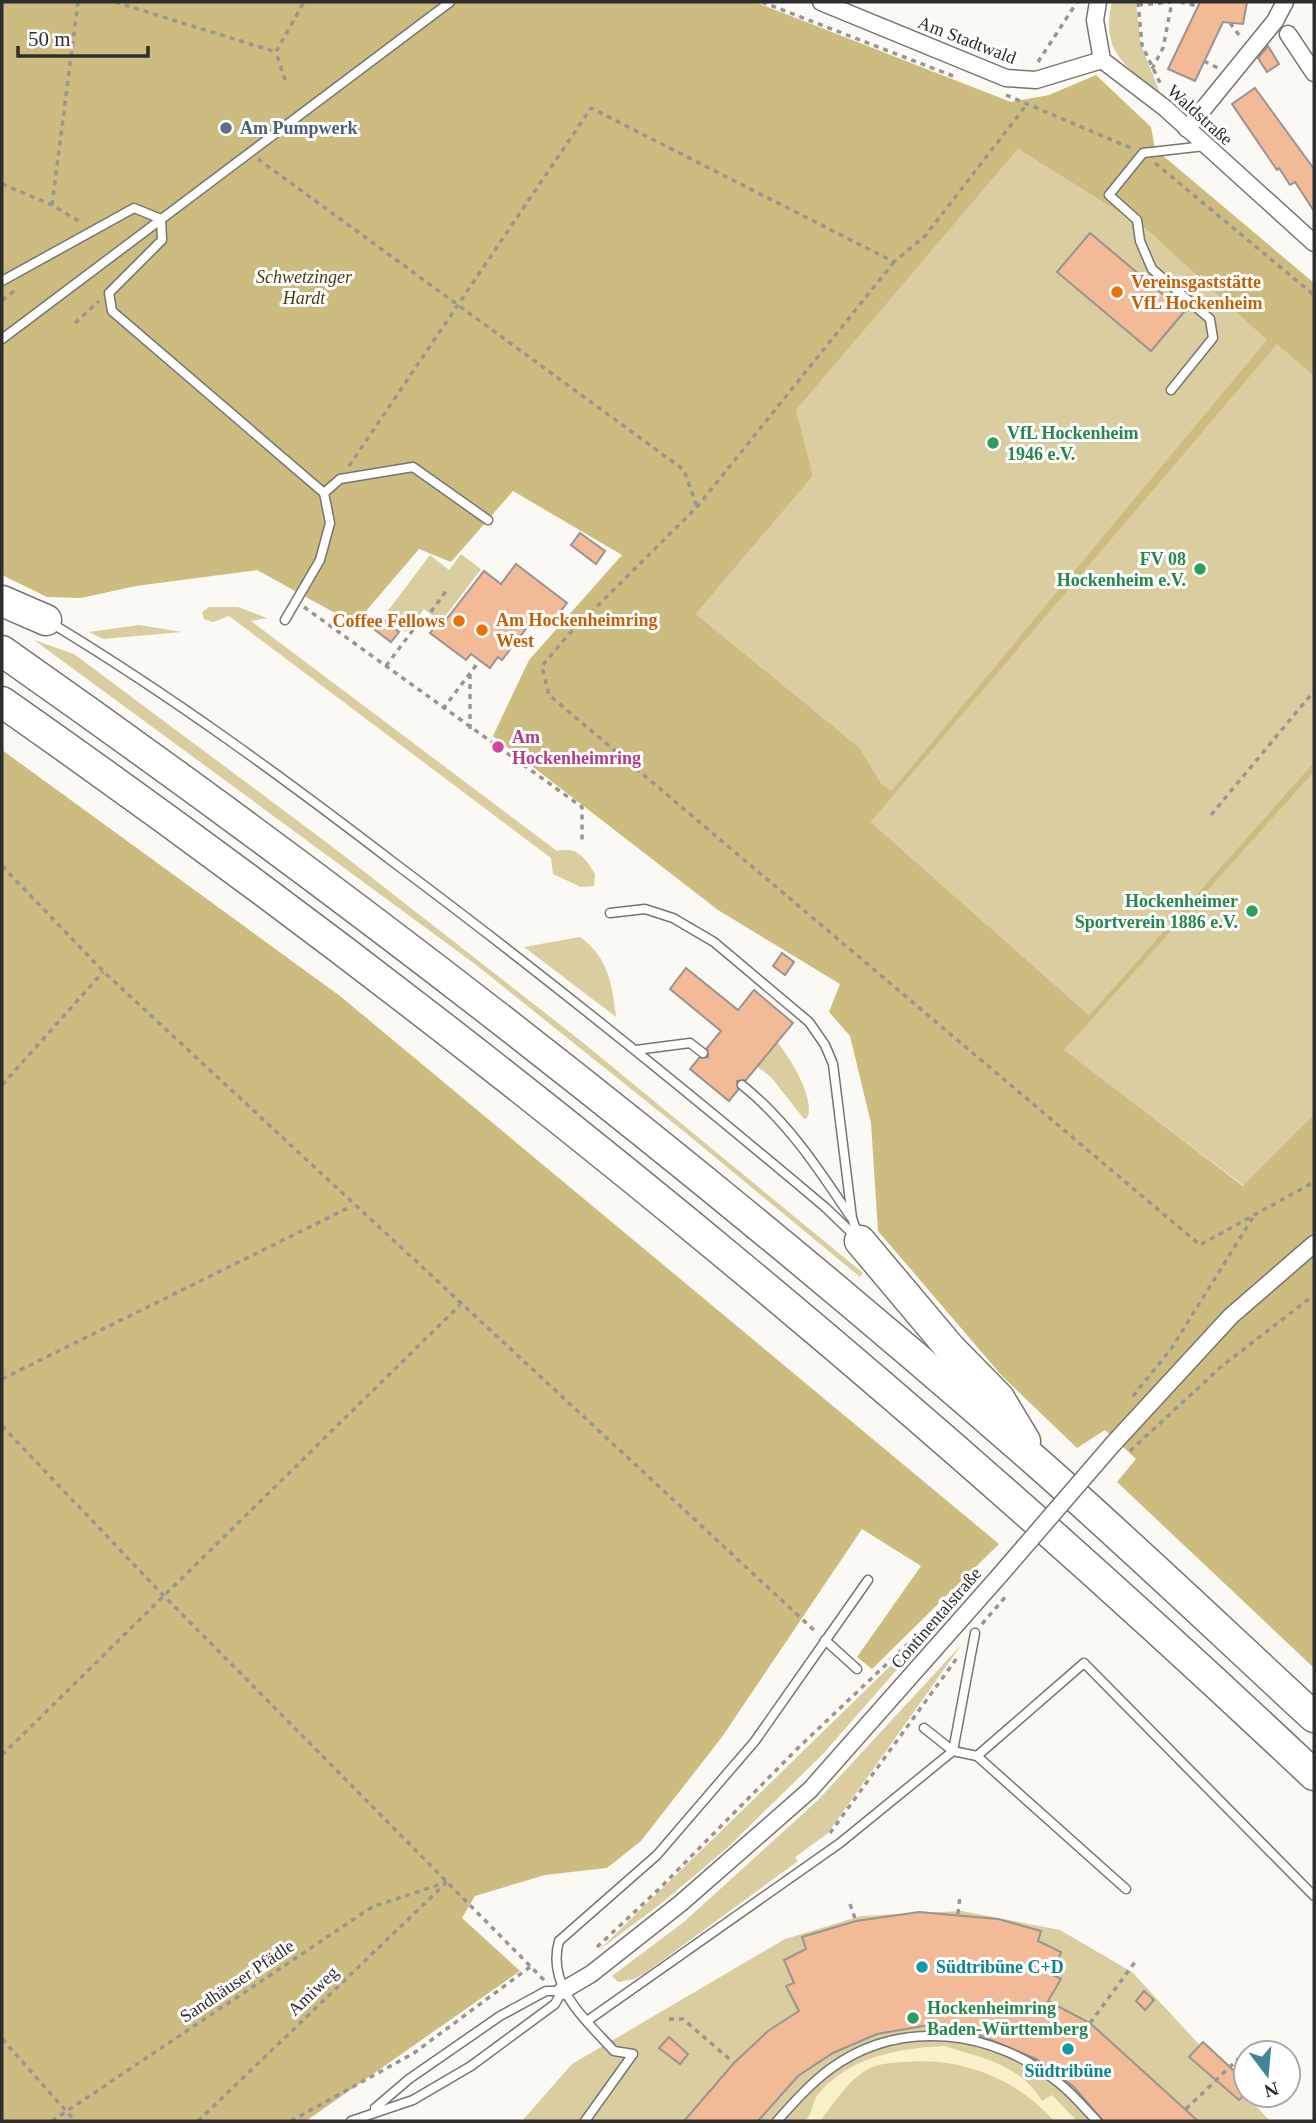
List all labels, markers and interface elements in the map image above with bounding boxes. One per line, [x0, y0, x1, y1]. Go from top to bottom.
street label: Am Stadtwald [915, 12, 1019, 68]
scale bar [18, 14, 147, 58]
text: 50 m [28, 27, 71, 51]
street label: Waldstraße [1163, 81, 1237, 149]
place label: Am Pumpwerk [240, 118, 358, 138]
marker: Am Pumpwerk [218, 120, 234, 136]
park label: Schwetzinger Hardt [256, 267, 353, 308]
place label: Vereinsgaststätte VfL Hockenheim [1131, 272, 1263, 313]
marker: Vereinsgaststätte VfL Hockenheim [1109, 284, 1125, 300]
place label: VfL Hockenheim 1946 e.V. [1007, 423, 1139, 464]
marker: VfL Hockenheim 1946 e.V. [985, 435, 1001, 451]
place label: FV 08 Hockenheim e.V. [1057, 549, 1186, 590]
marker: FV 08 Hockenheim e.V. [1192, 561, 1208, 577]
place label: Am Hockenheimring West [496, 610, 658, 651]
place label: Coffee Fellows [333, 611, 445, 631]
marker: Coffee Fellows [451, 613, 467, 629]
marker: Am Hockenheimring West [474, 622, 490, 638]
place label: Am Hockenheimring [512, 727, 641, 768]
marker: Am Hockenheimring [490, 739, 506, 755]
place label: Hockenheimer Sportverein 1886 e.V. [1075, 891, 1238, 932]
marker: Hockenheimer Sportverein 1886 e.V. [1244, 903, 1260, 919]
street label: Continentalstraße [887, 1564, 985, 1672]
street label: Sandhäuser Pfädle [176, 1935, 298, 2027]
place label: Südtribüne C+D [936, 1957, 1064, 1977]
marker: Südtribüne C+D [914, 1959, 930, 1975]
street label: Amiweg [284, 1962, 342, 2020]
place label: Hockenheimring Baden-Württemberg [927, 1998, 1088, 2039]
marker: Hockenheimring Baden-Württemberg [905, 2010, 921, 2026]
north arrow [1232, 2039, 1302, 2109]
marker: Südtribüne [1060, 2041, 1076, 2057]
place label: Südtribüne [1024, 2061, 1112, 2081]
text: N [1262, 2078, 1281, 2102]

